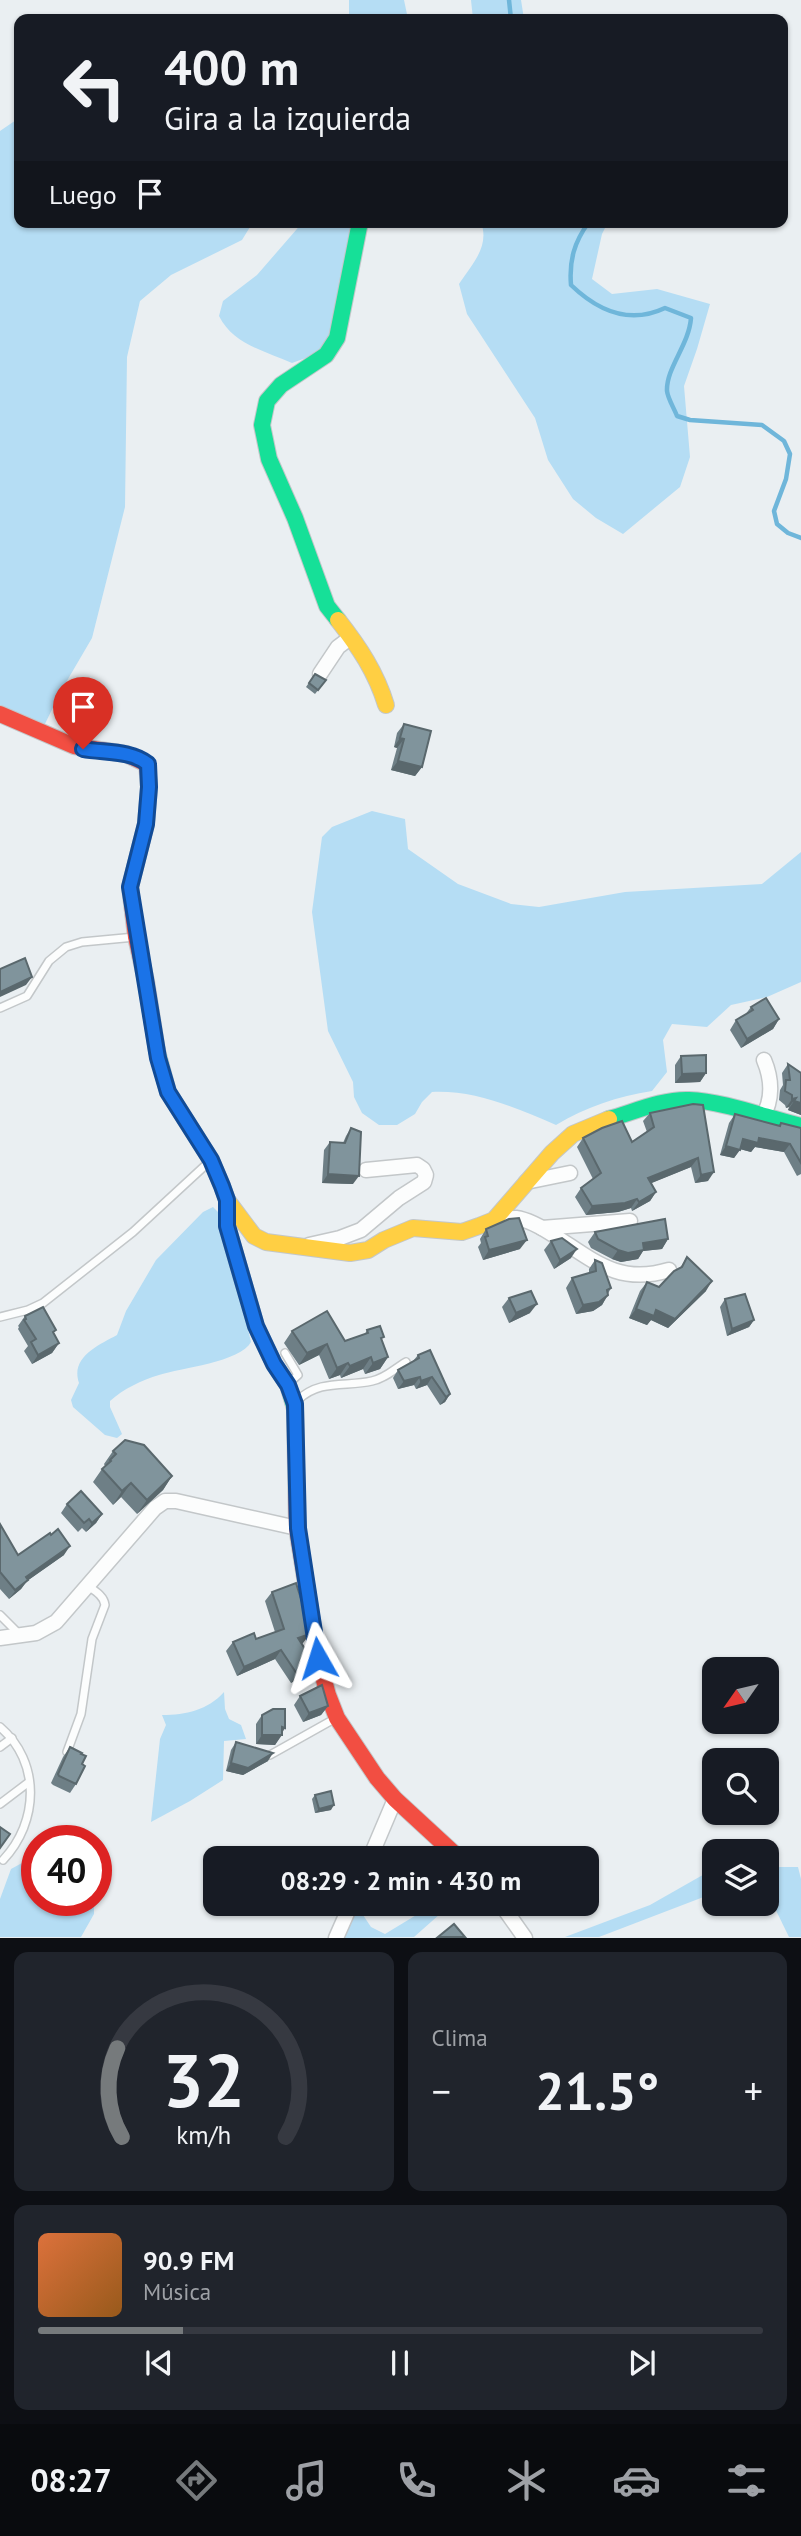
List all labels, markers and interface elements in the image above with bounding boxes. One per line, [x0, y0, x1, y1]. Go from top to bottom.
text: 400 m [164, 35, 299, 99]
icon: left [49, 42, 140, 133]
text: Gira a la izquierda [164, 97, 411, 139]
icon: arrive [131, 175, 169, 213]
text: Luego [49, 178, 117, 211]
pin [53, 677, 113, 749]
icon: arrive [64, 688, 102, 726]
position arrow [281, 1621, 355, 1695]
north arrow [702, 1657, 779, 1734]
map controls [702, 1657, 779, 1916]
button: search [702, 1748, 779, 1825]
speed limit sign: 40 [21, 1825, 112, 1916]
button: layers [702, 1839, 779, 1916]
text: 08:29 · 2 min · 430 m [281, 1864, 521, 1897]
text: Clima [432, 2023, 488, 2052]
text: 32 [162, 2034, 245, 2128]
text: 21.5° [535, 2057, 659, 2124]
text: − [432, 2066, 451, 2115]
text: + [744, 2066, 763, 2115]
text: km/h [176, 2119, 231, 2151]
text: 90.9 FM [143, 2244, 234, 2277]
text: Música [143, 2277, 211, 2306]
icon: previous [140, 2344, 178, 2382]
icon: pause [381, 2344, 419, 2382]
icon: next [623, 2344, 661, 2382]
icon: directions [172, 2456, 221, 2505]
icon: music [282, 2456, 331, 2505]
icon: phone [392, 2456, 441, 2505]
icon: climate [502, 2456, 551, 2505]
icon: car [612, 2456, 661, 2505]
icon: filters [722, 2456, 771, 2505]
text: 08:27 [30, 2459, 112, 2501]

